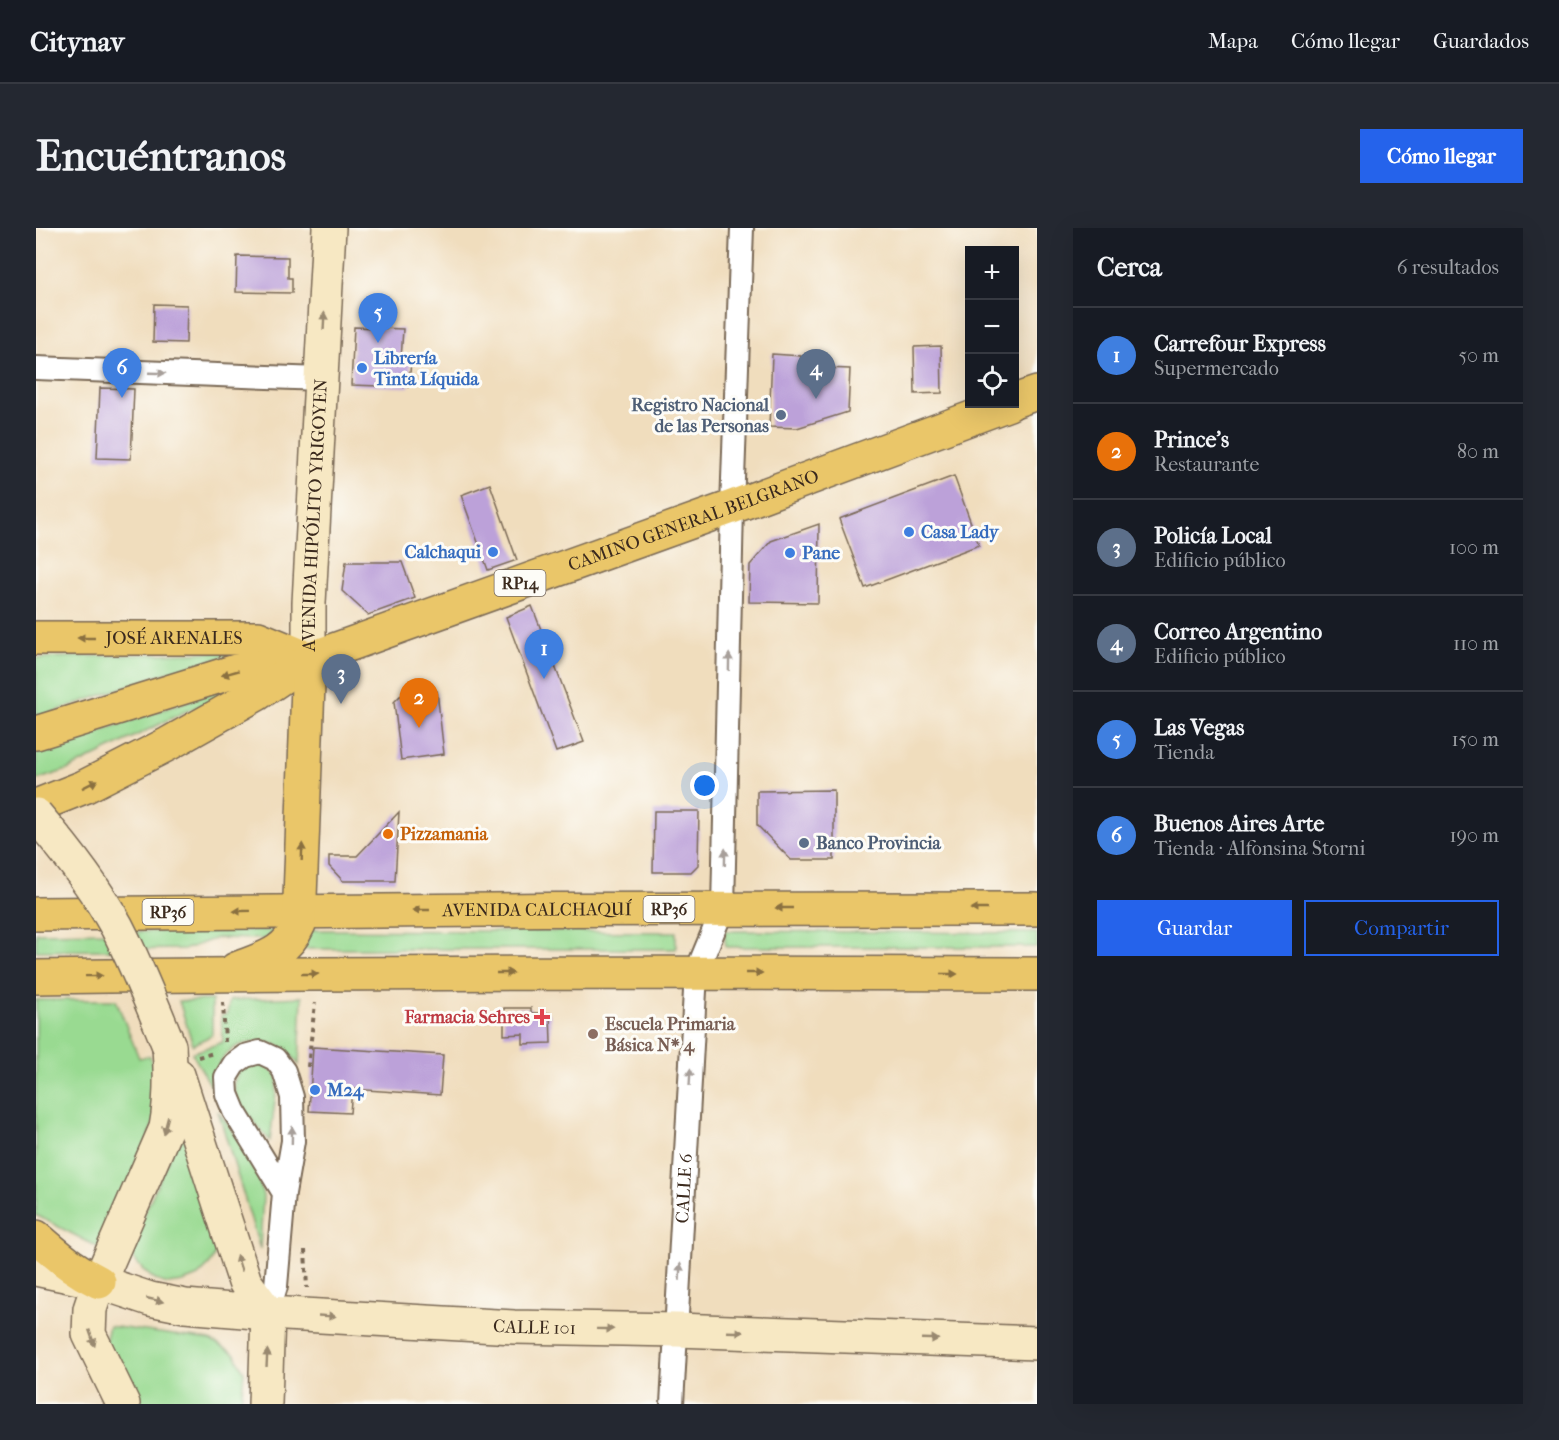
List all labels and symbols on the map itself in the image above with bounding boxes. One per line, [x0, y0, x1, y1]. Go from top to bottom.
pin: 5 [358, 294, 398, 343]
one-way arrow [320, 311, 329, 330]
pin: 6 [102, 348, 142, 398]
place label: Librería Tinta Líquida [373, 348, 480, 390]
pin: 4 [796, 350, 836, 399]
marker: Librería Tinta Líquida [355, 361, 369, 375]
one-way arrow [148, 368, 167, 378]
street label: AVENIDA HIPÓLITO YRIGOYEN [298, 378, 331, 653]
place label: Registro Nacional de las Personas [631, 395, 770, 437]
marker: Registro Nacional de las Personas [774, 408, 788, 422]
street label: CAMINO GENERAL BELGRANO [565, 465, 822, 576]
place label: Casa Lady [921, 522, 1000, 543]
marker: Casa Lady [902, 525, 916, 539]
place label: Calchaqui [405, 542, 482, 563]
place label: Pane [802, 543, 840, 564]
marker: Calchaqui [486, 545, 500, 559]
marker: Pane [783, 546, 797, 560]
road number: RP14 [494, 570, 546, 596]
street label: JOSÉ ARENALES [104, 627, 242, 649]
pin: 1 [524, 630, 564, 679]
one-way arrow [77, 633, 96, 643]
one-way arrow [724, 652, 734, 671]
pin: 3 [322, 654, 360, 704]
one-way arrow [221, 669, 239, 678]
pin: 2 [400, 678, 439, 728]
your location [690, 771, 719, 800]
one-way arrow [81, 779, 99, 789]
place label: Pizzamania [400, 824, 488, 845]
marker: Pizzamania [381, 827, 395, 841]
place label: Banco Provincia [816, 833, 941, 854]
marker: Banco Provincia [797, 836, 811, 850]
one-way arrow [297, 843, 306, 862]
one-way arrow [720, 847, 729, 866]
road number: RP36 [644, 896, 694, 922]
street label: AVENIDA CALCHAQUÍ [441, 898, 633, 921]
road number: RP36 [142, 899, 194, 925]
one-way arrow [774, 903, 793, 913]
one-way arrow [969, 904, 988, 914]
one-way arrow [411, 905, 430, 915]
one-way arrow [233, 907, 252, 916]
one-way arrow [496, 968, 515, 978]
one-way arrow [745, 968, 764, 978]
one-way arrow [301, 969, 320, 979]
one-way arrow [940, 969, 959, 979]
one-way arrow [85, 971, 104, 981]
place label: Farmacia Sehres [403, 1007, 530, 1028]
marker: Farmacia Sehres [535, 1010, 549, 1024]
place label: Escuela Primaria Básica N* 4 [605, 1014, 736, 1056]
marker: Escuela Primaria Básica N* 4 [586, 1027, 600, 1041]
one-way arrow [686, 1068, 695, 1087]
place label: M24 [326, 1080, 365, 1101]
marker: M24 [308, 1083, 322, 1097]
one-way arrow [161, 1116, 170, 1134]
one-way arrow [288, 1125, 297, 1144]
street label: CALLE 6 [672, 1153, 696, 1224]
one-way arrow [234, 1253, 243, 1271]
one-way arrow [675, 1262, 685, 1281]
one-way arrow [146, 1295, 164, 1305]
one-way arrow [317, 1311, 336, 1321]
street label: CALLE 101 [493, 1315, 576, 1339]
one-way arrow [596, 1324, 615, 1334]
one-way arrow [726, 1328, 745, 1337]
one-way arrow [88, 1330, 98, 1348]
one-way arrow [921, 1335, 940, 1344]
one-way arrow [262, 1349, 271, 1368]

